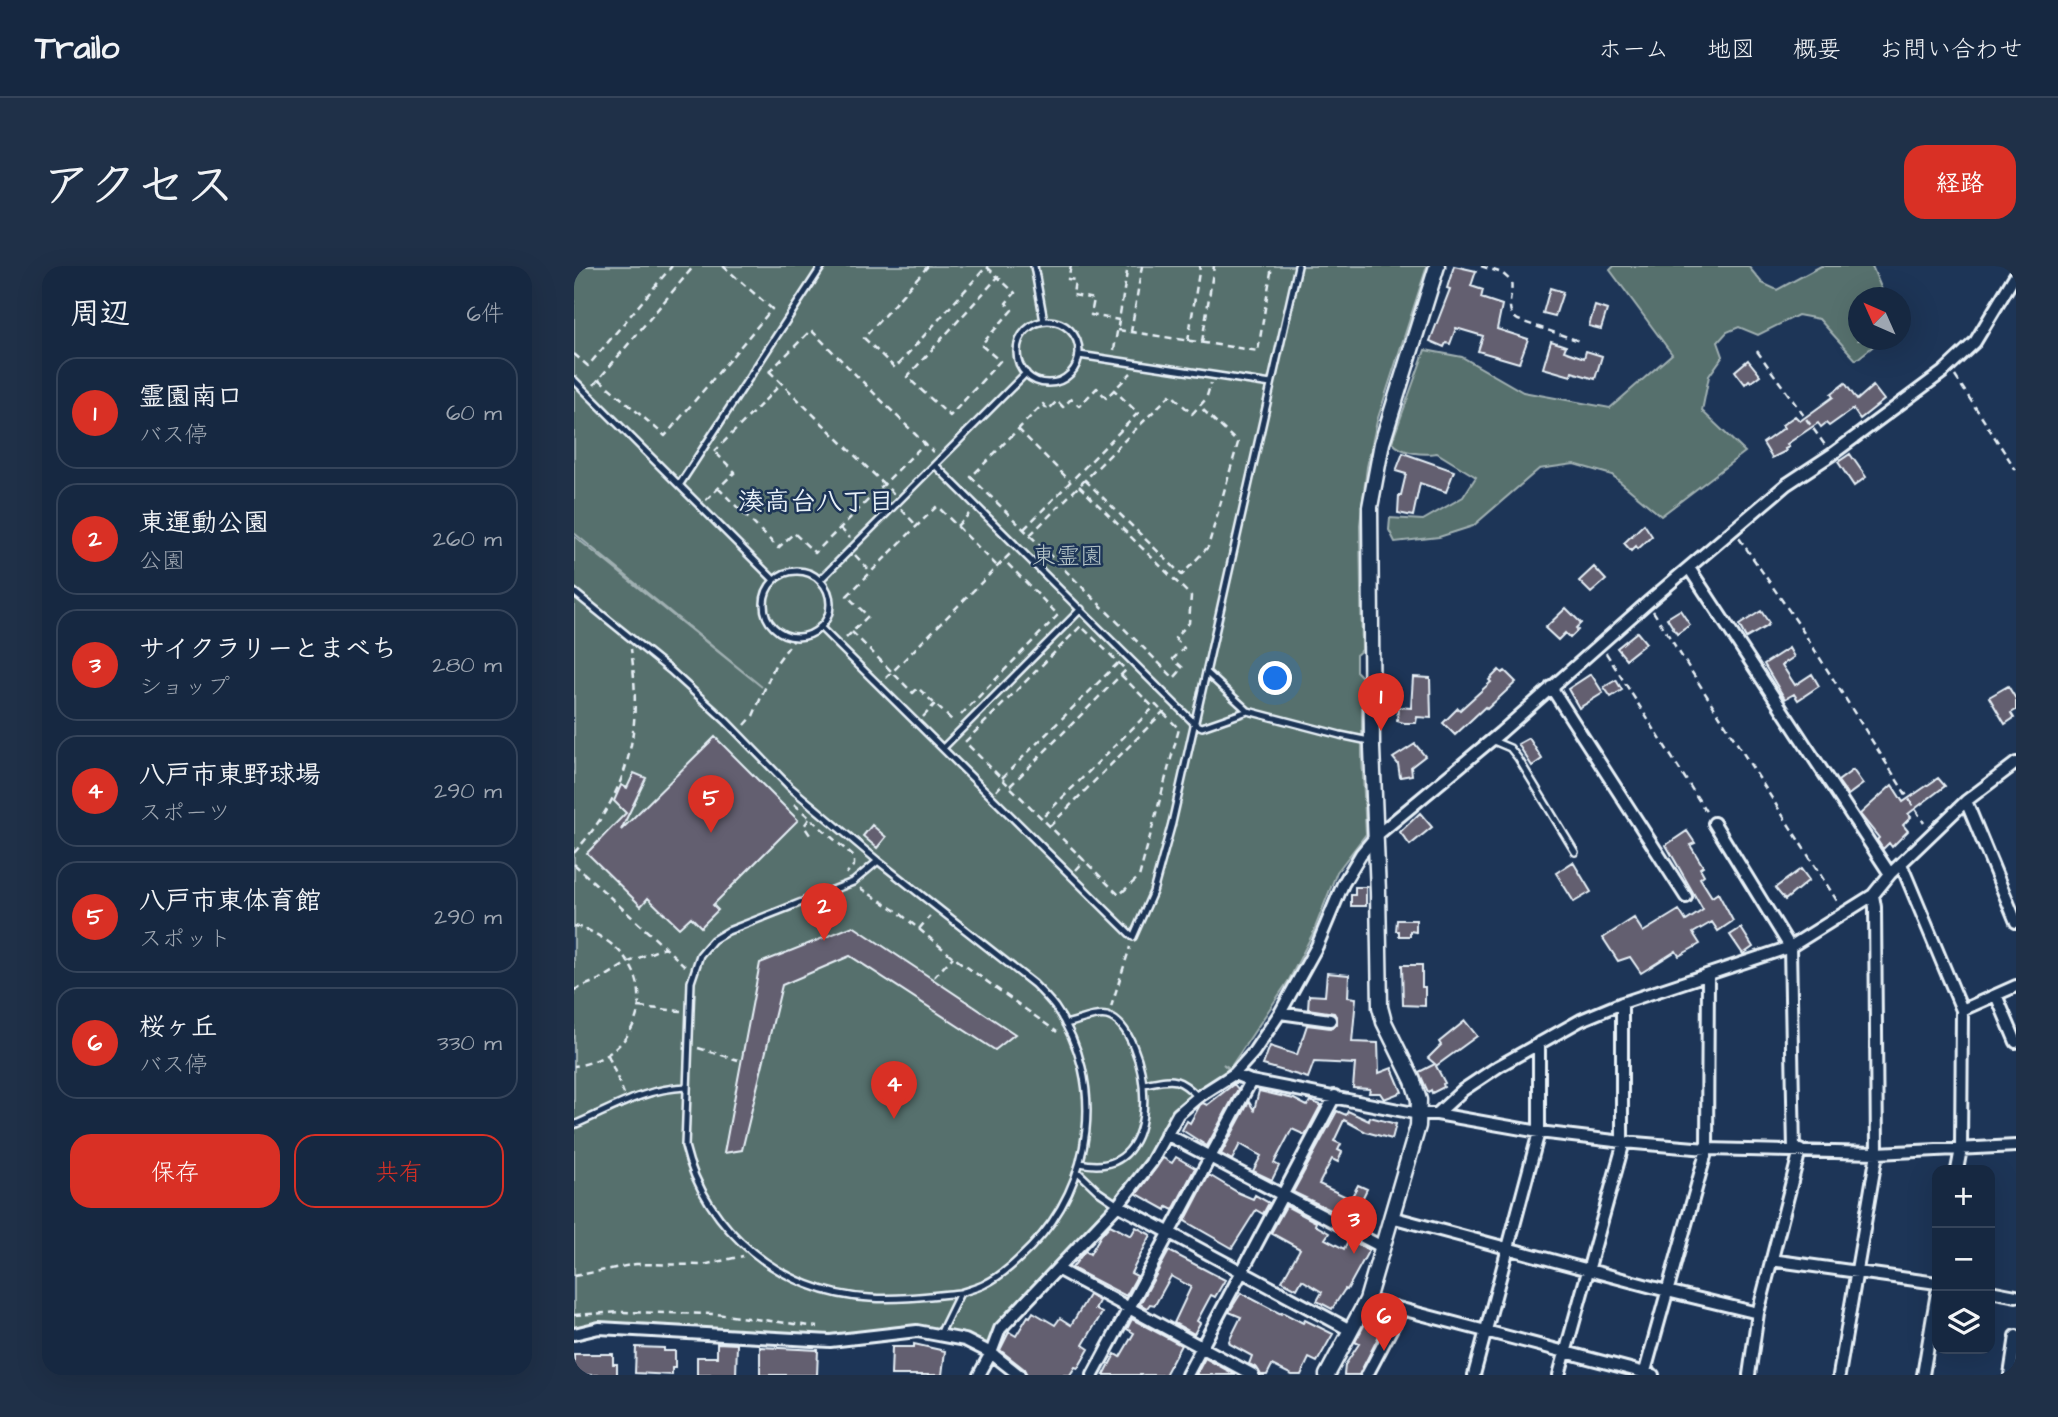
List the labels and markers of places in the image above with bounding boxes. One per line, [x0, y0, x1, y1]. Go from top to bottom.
pin: 1 [1358, 673, 1404, 731]
pin: 5 [688, 775, 734, 833]
pin: 2 [801, 883, 847, 941]
pin: 4 [871, 1061, 917, 1119]
pin: 3 [1331, 1196, 1377, 1254]
pin: 6 [1361, 1293, 1407, 1351]

